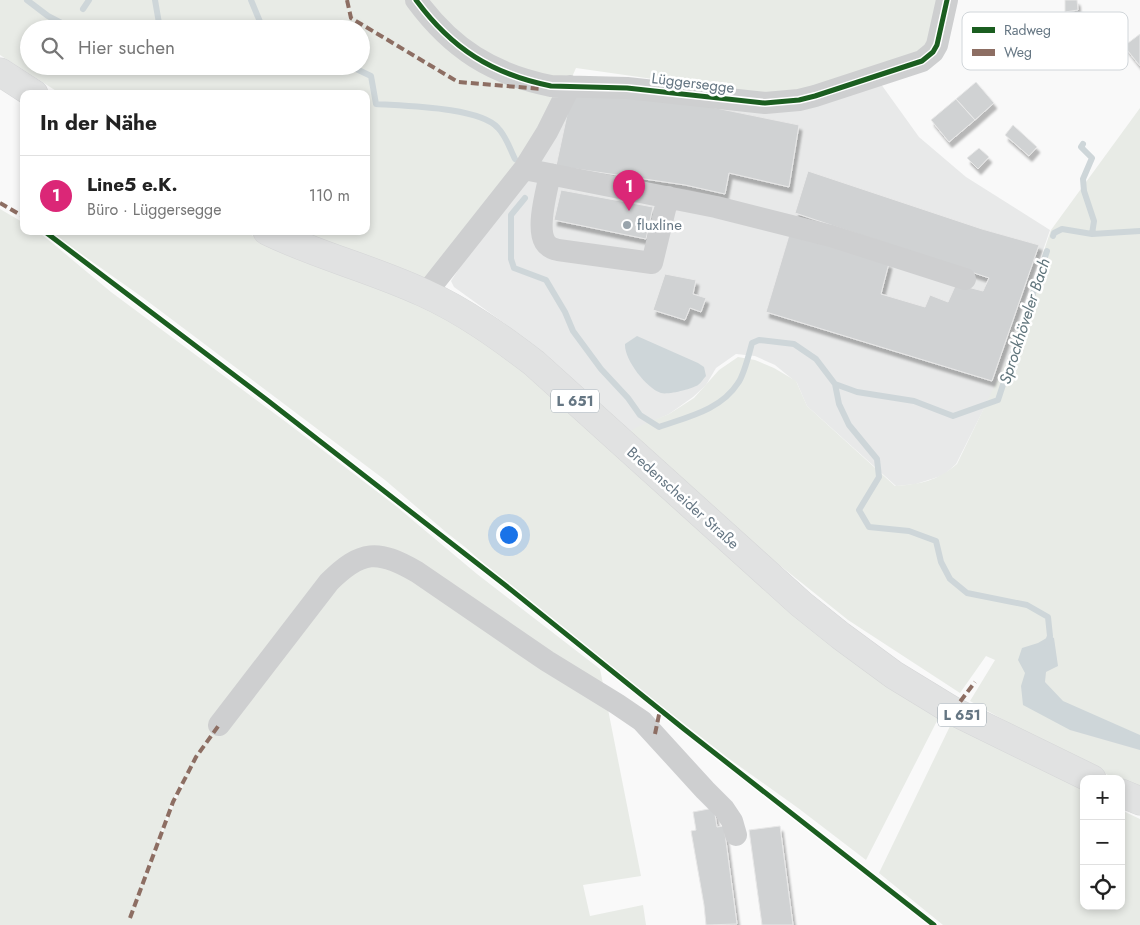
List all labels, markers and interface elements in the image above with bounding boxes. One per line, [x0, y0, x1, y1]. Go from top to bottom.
legend [962, 12, 1128, 70]
search box [20, 20, 370, 75]
text: Radweg [1004, 20, 1051, 40]
icon: search [38, 34, 66, 62]
text: Hier suchen [78, 34, 175, 61]
text: Weg [1004, 42, 1032, 62]
street label: Lüggersegge [650, 67, 736, 99]
text: In der Nähe [40, 108, 157, 138]
pin: 1 [613, 170, 645, 211]
text: Line5 e.K. [87, 171, 178, 198]
text: 1 [52, 184, 60, 207]
text: 110 m [309, 184, 350, 207]
text: Büro · Lüggersegge [87, 198, 221, 221]
place label: fluxline [637, 214, 682, 236]
marker: fluxline [621, 219, 633, 231]
water label: Sprockhöveler Bach [993, 255, 1056, 387]
road number: L 651 [551, 390, 599, 412]
street label: Bredenscheider Straße [622, 442, 744, 555]
your location [496, 522, 522, 548]
road number: L 651 [938, 704, 986, 726]
map controls [1080, 775, 1125, 910]
button: + [1080, 775, 1125, 820]
button: − [1080, 820, 1125, 865]
button: locate [1080, 865, 1125, 910]

